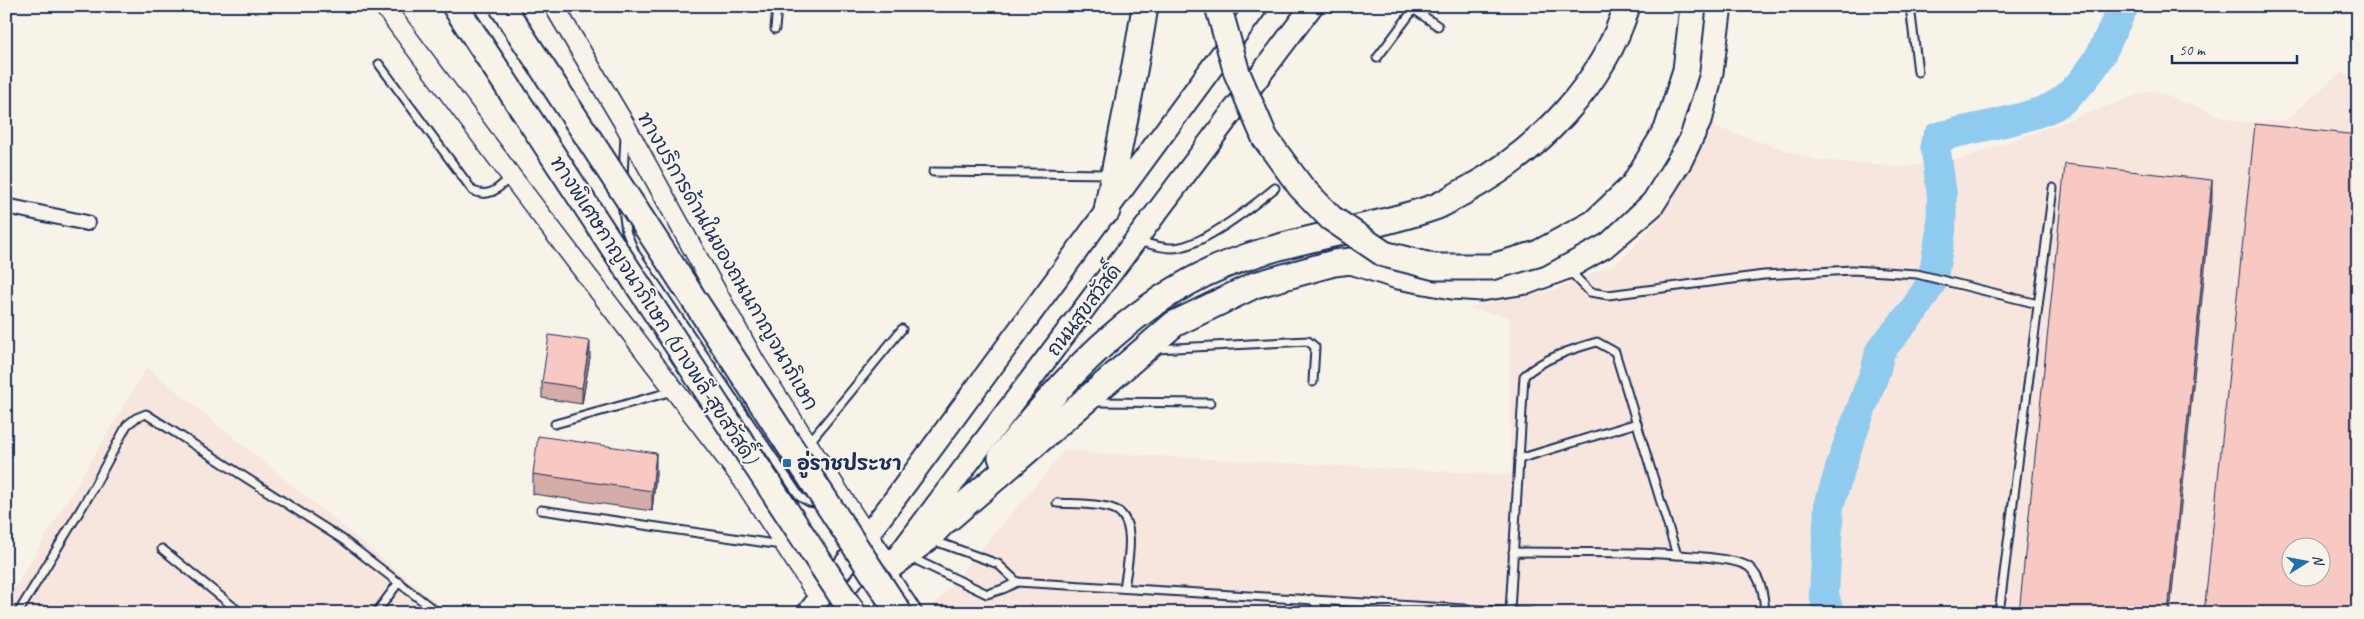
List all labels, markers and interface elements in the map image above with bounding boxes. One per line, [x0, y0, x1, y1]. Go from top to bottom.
scale bar [2172, 32, 2296, 64]
text: 50 m [2179, 41, 2206, 60]
street label: ทางบริการด้านในของถนนกาญจนาภิเษก [632, 107, 825, 415]
street label: ทางพิเศษกาญจนาภิเษก (บางพลี-สุขสวัสดิ์) [542, 148, 769, 472]
street label: ถนนสุขสวัสดิ์ [1036, 255, 1129, 363]
place label: อู่ราชประชา [797, 450, 901, 478]
marker: อู่ราชประชา [781, 457, 793, 469]
north arrow [2282, 536, 2332, 586]
text: N [2309, 554, 2328, 568]

